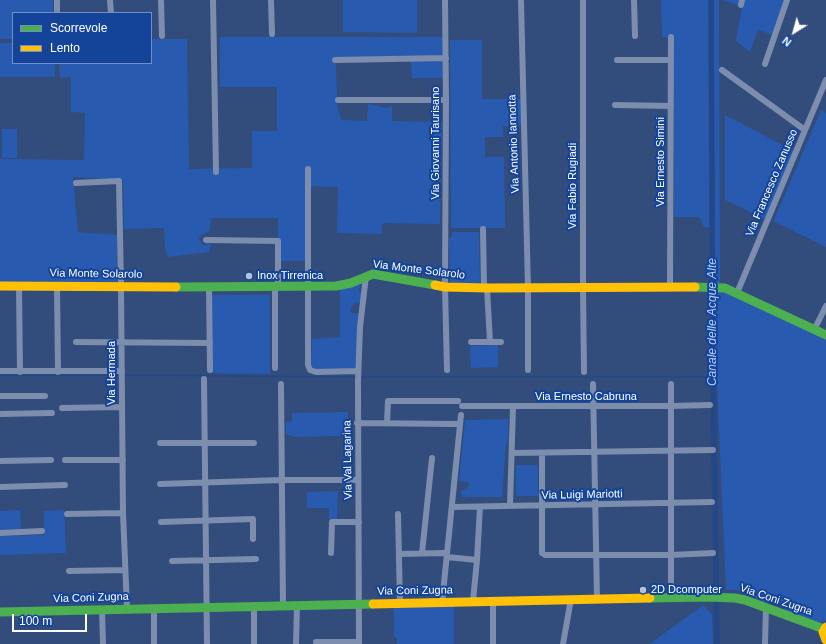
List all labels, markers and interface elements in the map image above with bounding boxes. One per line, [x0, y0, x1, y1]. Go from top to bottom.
legend [12, 12, 152, 64]
north arrow [774, 12, 814, 52]
text: Scorrevole [50, 21, 107, 35]
text: N [780, 34, 794, 49]
text: Lento [50, 41, 80, 55]
street label: Via Giovanni Taurisano [429, 87, 443, 199]
street label: Via Antonio Iannotta [506, 94, 522, 194]
street label: Via Ernesto Simini [654, 117, 668, 207]
street label: Via Francesco Zanusso [743, 127, 801, 239]
street label: Via Fabio Rugiadi [566, 143, 580, 229]
street label: Via Monte Solarolo [372, 258, 466, 282]
water label: Canale delle Acque Alte [706, 258, 720, 386]
street label: Via Monte Solarolo [50, 267, 142, 281]
place label: Inox Tirrenica [257, 269, 323, 283]
marker: Inox Tirrenica [244, 271, 254, 281]
street label: Via Hermada [105, 341, 119, 405]
street label: Via Ernesto Cabruna [535, 390, 637, 404]
street label: Via Val Lagarina [341, 420, 355, 500]
street label: Via Luigi Mariotti [541, 488, 623, 502]
street label: Via Coni Zugna [738, 581, 814, 619]
place label: 2D Dcomputer [651, 583, 722, 597]
street label: Via Coni Zugna [377, 584, 453, 598]
marker: 2D Dcomputer [638, 585, 648, 595]
street label: Via Coni Zugna [53, 590, 129, 606]
scale bar [14, 606, 89, 632]
text: 100 m [19, 614, 52, 628]

